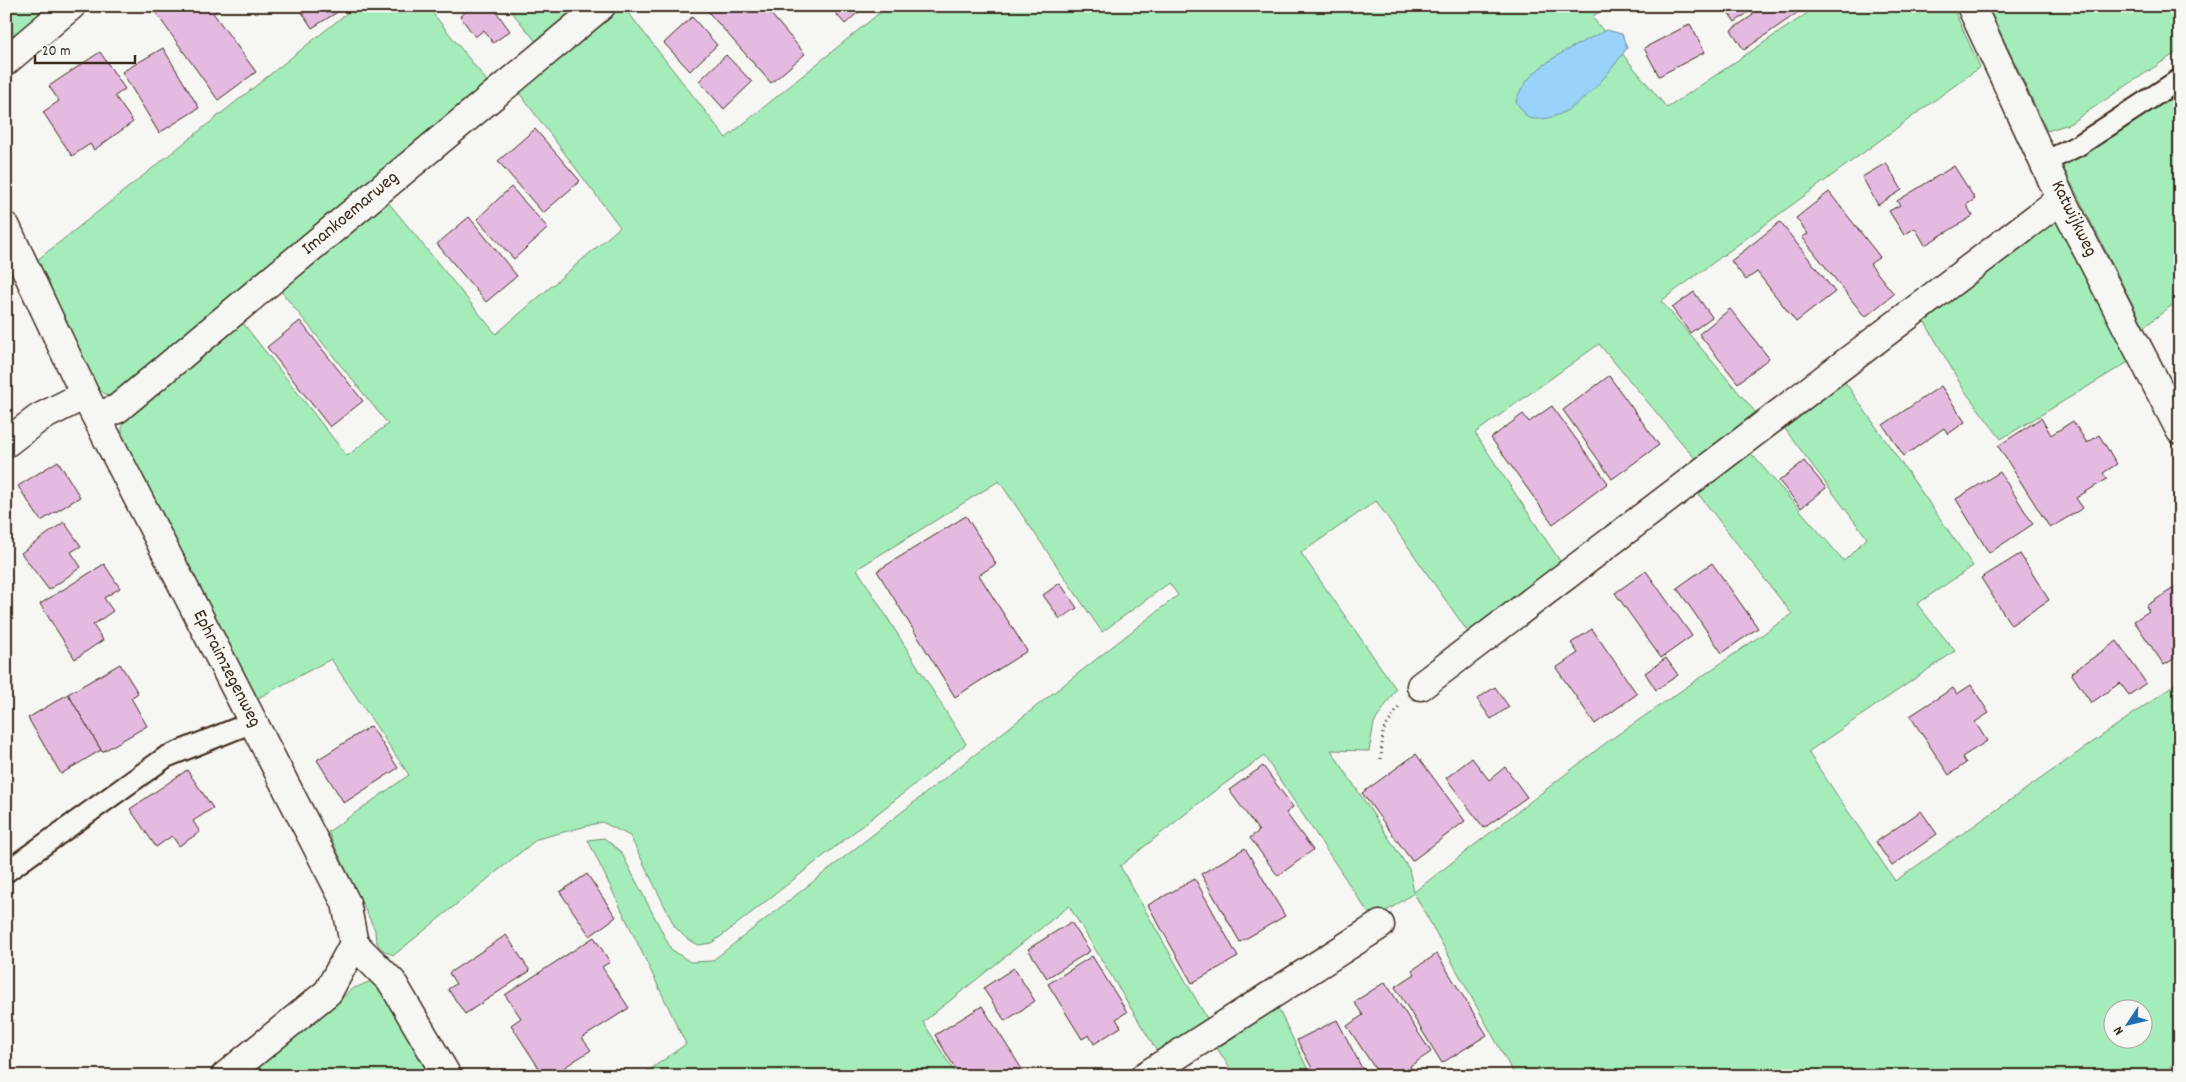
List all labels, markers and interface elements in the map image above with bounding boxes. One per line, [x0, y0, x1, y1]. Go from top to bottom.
scale bar [35, 32, 135, 64]
text: 20 m [42, 41, 70, 63]
street label: Imankoemarweg [297, 165, 405, 263]
street label: Katwijkweg [2043, 176, 2103, 262]
street label: Ephraimzegenweg [185, 606, 267, 732]
north arrow [2104, 1000, 2154, 1050]
text: N [2109, 1022, 2129, 1039]

